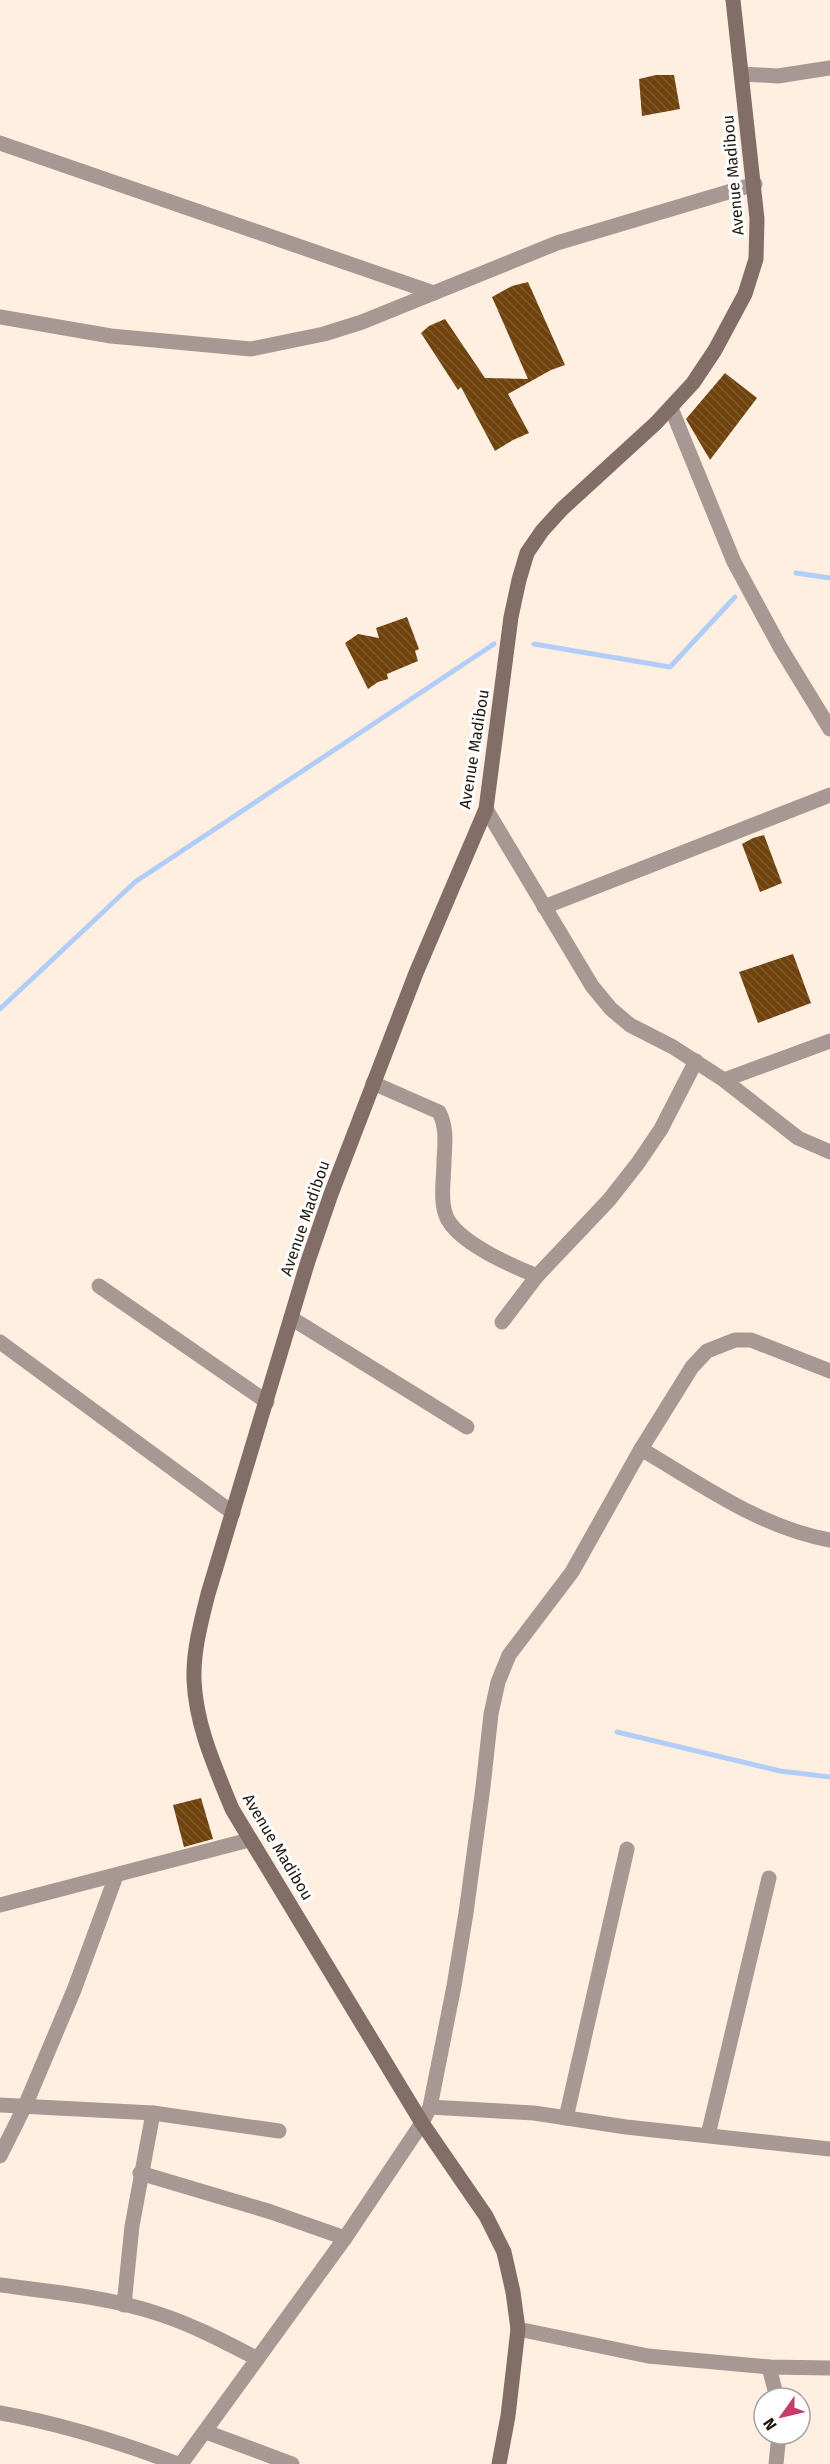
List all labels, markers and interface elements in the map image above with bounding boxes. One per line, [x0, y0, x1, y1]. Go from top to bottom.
street label: Avenue Madibou [718, 114, 748, 236]
street label: Avenue Madibou [455, 688, 493, 810]
street label: Avenue Madibou [276, 1158, 334, 1278]
street label: Avenue Madibou [239, 1790, 317, 1904]
north arrow [752, 2386, 812, 2446]
text: N [759, 2414, 781, 2434]

